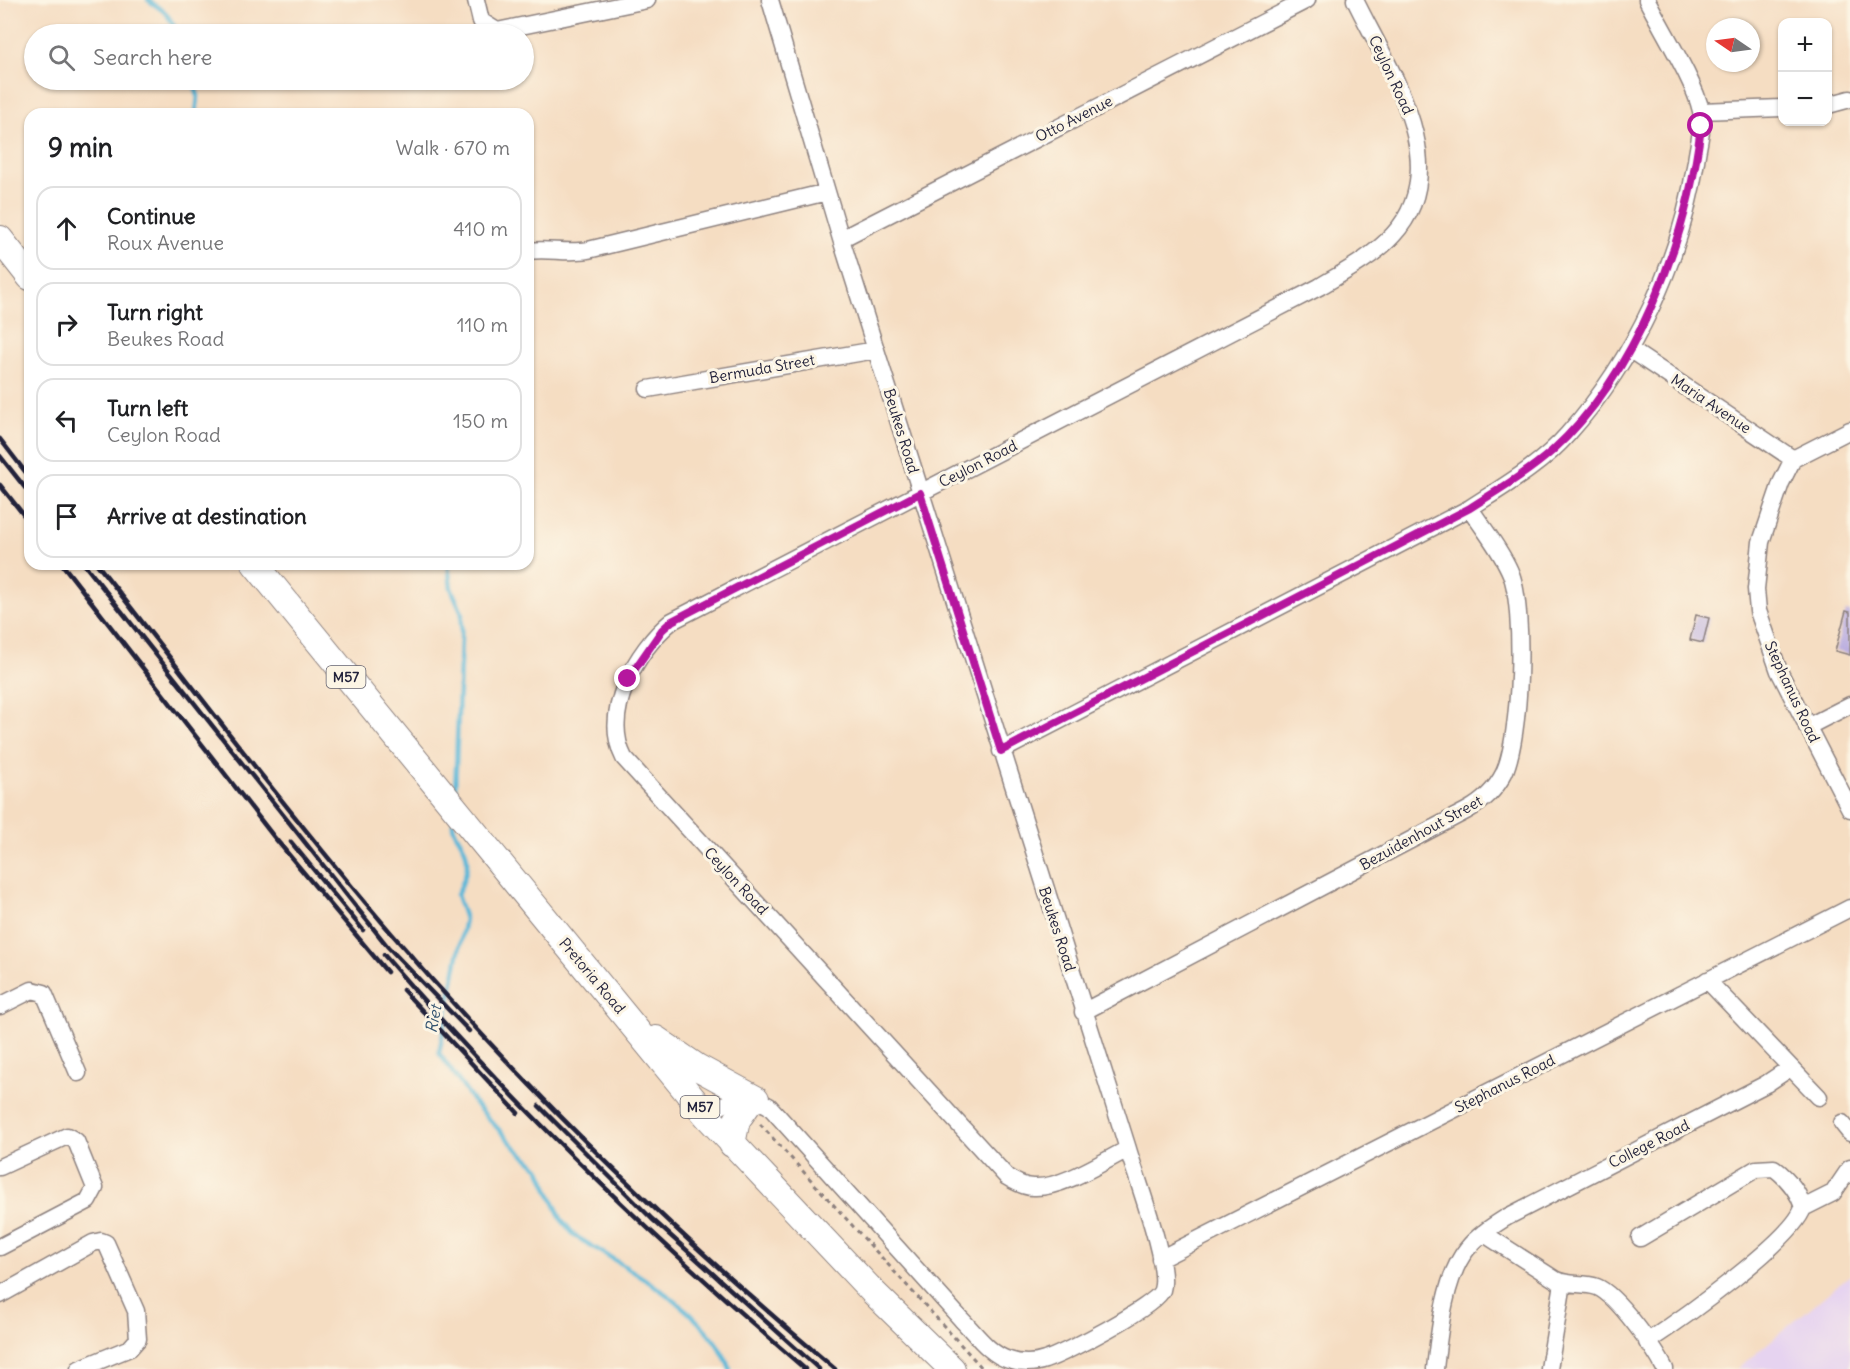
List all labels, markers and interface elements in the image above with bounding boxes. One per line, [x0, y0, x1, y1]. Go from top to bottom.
north arrow [1706, 18, 1760, 72]
map controls [1778, 18, 1832, 126]
button: + [1778, 18, 1832, 72]
search box [24, 24, 534, 90]
street label: Ceylon Road [1365, 32, 1418, 118]
icon: search [45, 41, 78, 74]
text: Search here [93, 43, 212, 71]
button: − [1778, 72, 1832, 126]
street label: Otto Avenue [1032, 91, 1116, 146]
route start [1687, 112, 1713, 138]
text: 9 min [48, 131, 113, 164]
text: Walk · 670 m [396, 135, 510, 160]
text: Continue [107, 202, 196, 230]
icon: ahead [50, 212, 83, 245]
text: 410 m [453, 216, 508, 241]
text: Roux Avenue [107, 230, 224, 255]
text: Turn right [107, 298, 203, 326]
icon: right [50, 308, 83, 341]
text: 110 m [457, 312, 508, 337]
text: Beukes Road [107, 326, 224, 351]
street label: Bermuda Street [708, 350, 816, 387]
street label: Maria Avenue [1668, 370, 1755, 437]
street label: Beukes Road [880, 386, 923, 476]
text: Turn left [107, 394, 188, 422]
icon: left [50, 404, 83, 437]
text: 150 m [453, 408, 508, 433]
text: Ceylon Road [107, 422, 221, 447]
street label: Ceylon Road [935, 436, 1020, 491]
icon: arrive [50, 500, 83, 533]
text: Arrive at destination [107, 502, 307, 530]
street label: Stephanus Road [1761, 638, 1824, 746]
route end [614, 665, 640, 691]
road number: M57 [326, 666, 366, 688]
street label: Bezuidenhout Street [1356, 791, 1485, 874]
street label: Ceylon Road [700, 843, 773, 918]
street label: Beukes Road [1035, 884, 1080, 974]
street label: Pretoria Road [555, 934, 630, 1018]
water label: Riet [421, 1001, 446, 1035]
street label: Stephanus Road [1452, 1050, 1558, 1117]
road number: M57 [680, 1096, 720, 1118]
street label: College Road [1605, 1115, 1693, 1172]

